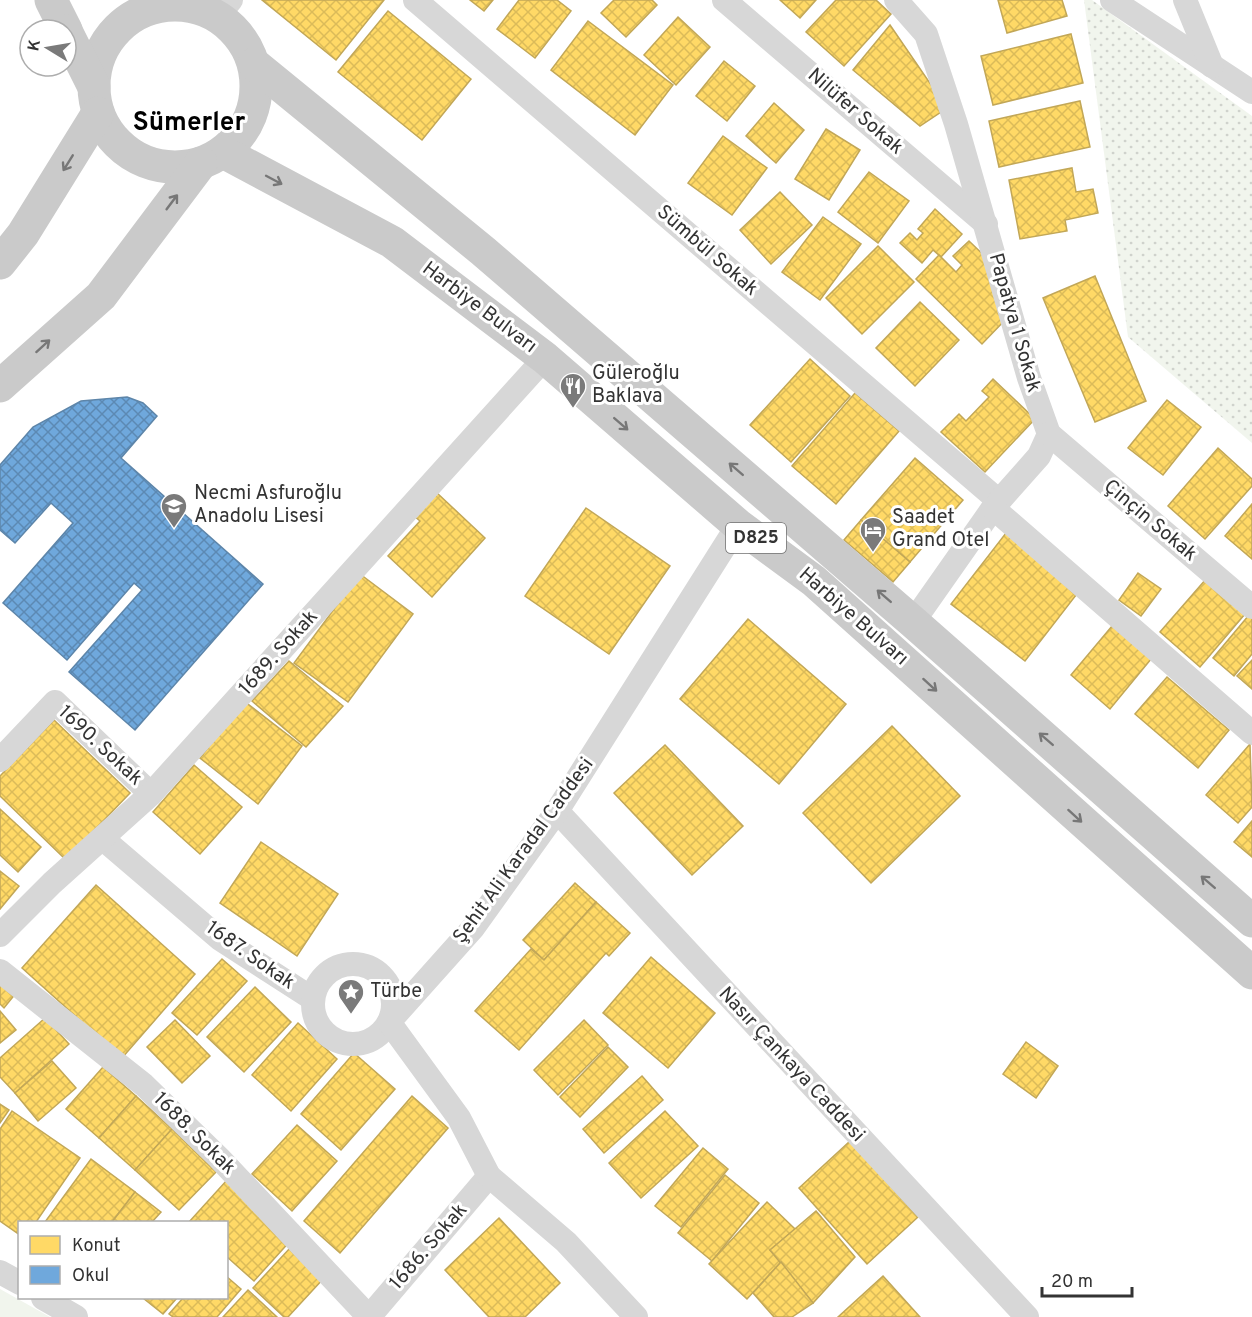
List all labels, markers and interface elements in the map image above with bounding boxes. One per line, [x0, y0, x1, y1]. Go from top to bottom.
north arrow [18, 18, 78, 78]
text: K [24, 38, 46, 53]
street label: Nilüfer Sokak [801, 63, 909, 161]
district label: Sümerler [133, 107, 245, 140]
one-way arrow [61, 154, 74, 171]
one-way arrow [265, 175, 283, 186]
one-way arrow [166, 194, 179, 210]
street label: Sümbül Sokak [651, 200, 763, 302]
street label: Papatya 1 Sokak [982, 250, 1046, 396]
street label: Harbiye Bulvarı [416, 256, 542, 360]
one-way arrow [35, 339, 50, 353]
place label: Güleroğlu Baklava [592, 361, 680, 410]
restaurant icon: Güleroğlu Baklava [558, 371, 588, 409]
one-way arrow [613, 417, 628, 431]
one-way arrow [729, 462, 744, 476]
street label: Çinçin Sokak [1098, 474, 1202, 568]
place label: Necmi Asfuroğlu Anadolu Lisesi [194, 481, 342, 530]
school or university icon: Necmi Asfuroğlu Anadolu Lisesi [159, 491, 189, 529]
place label: Saadet Grand Otel [892, 505, 989, 554]
hotel icon: Saadet Grand Otel [858, 515, 888, 553]
road number: D825 [726, 523, 786, 553]
street label: Harbiye Bulvarı [793, 562, 913, 672]
one-way arrow [876, 590, 892, 603]
street label: 1689. Sokak [234, 605, 324, 701]
one-way arrow [922, 678, 937, 692]
street label: 1690. Sokak [52, 700, 148, 792]
one-way arrow [1039, 732, 1054, 746]
street label: Şehit Ali Karadal Caddesi [448, 753, 600, 949]
one-way arrow [1067, 809, 1082, 823]
one-way arrow [1201, 875, 1216, 889]
street label: 1687. Sokak [200, 916, 300, 996]
place icon: Türbe [336, 977, 366, 1015]
place label: Türbe [370, 979, 422, 1005]
street label: Nasır Çankaya Caddesi [712, 982, 870, 1148]
street label: 1688. Sokak [147, 1087, 241, 1181]
street label: 1686. Sokak [384, 1198, 474, 1296]
legend [18, 1221, 228, 1299]
text: Konut [72, 1235, 120, 1258]
scale bar [1042, 1260, 1132, 1298]
text: Okul [72, 1265, 109, 1288]
text: 20 m [1051, 1271, 1093, 1294]

